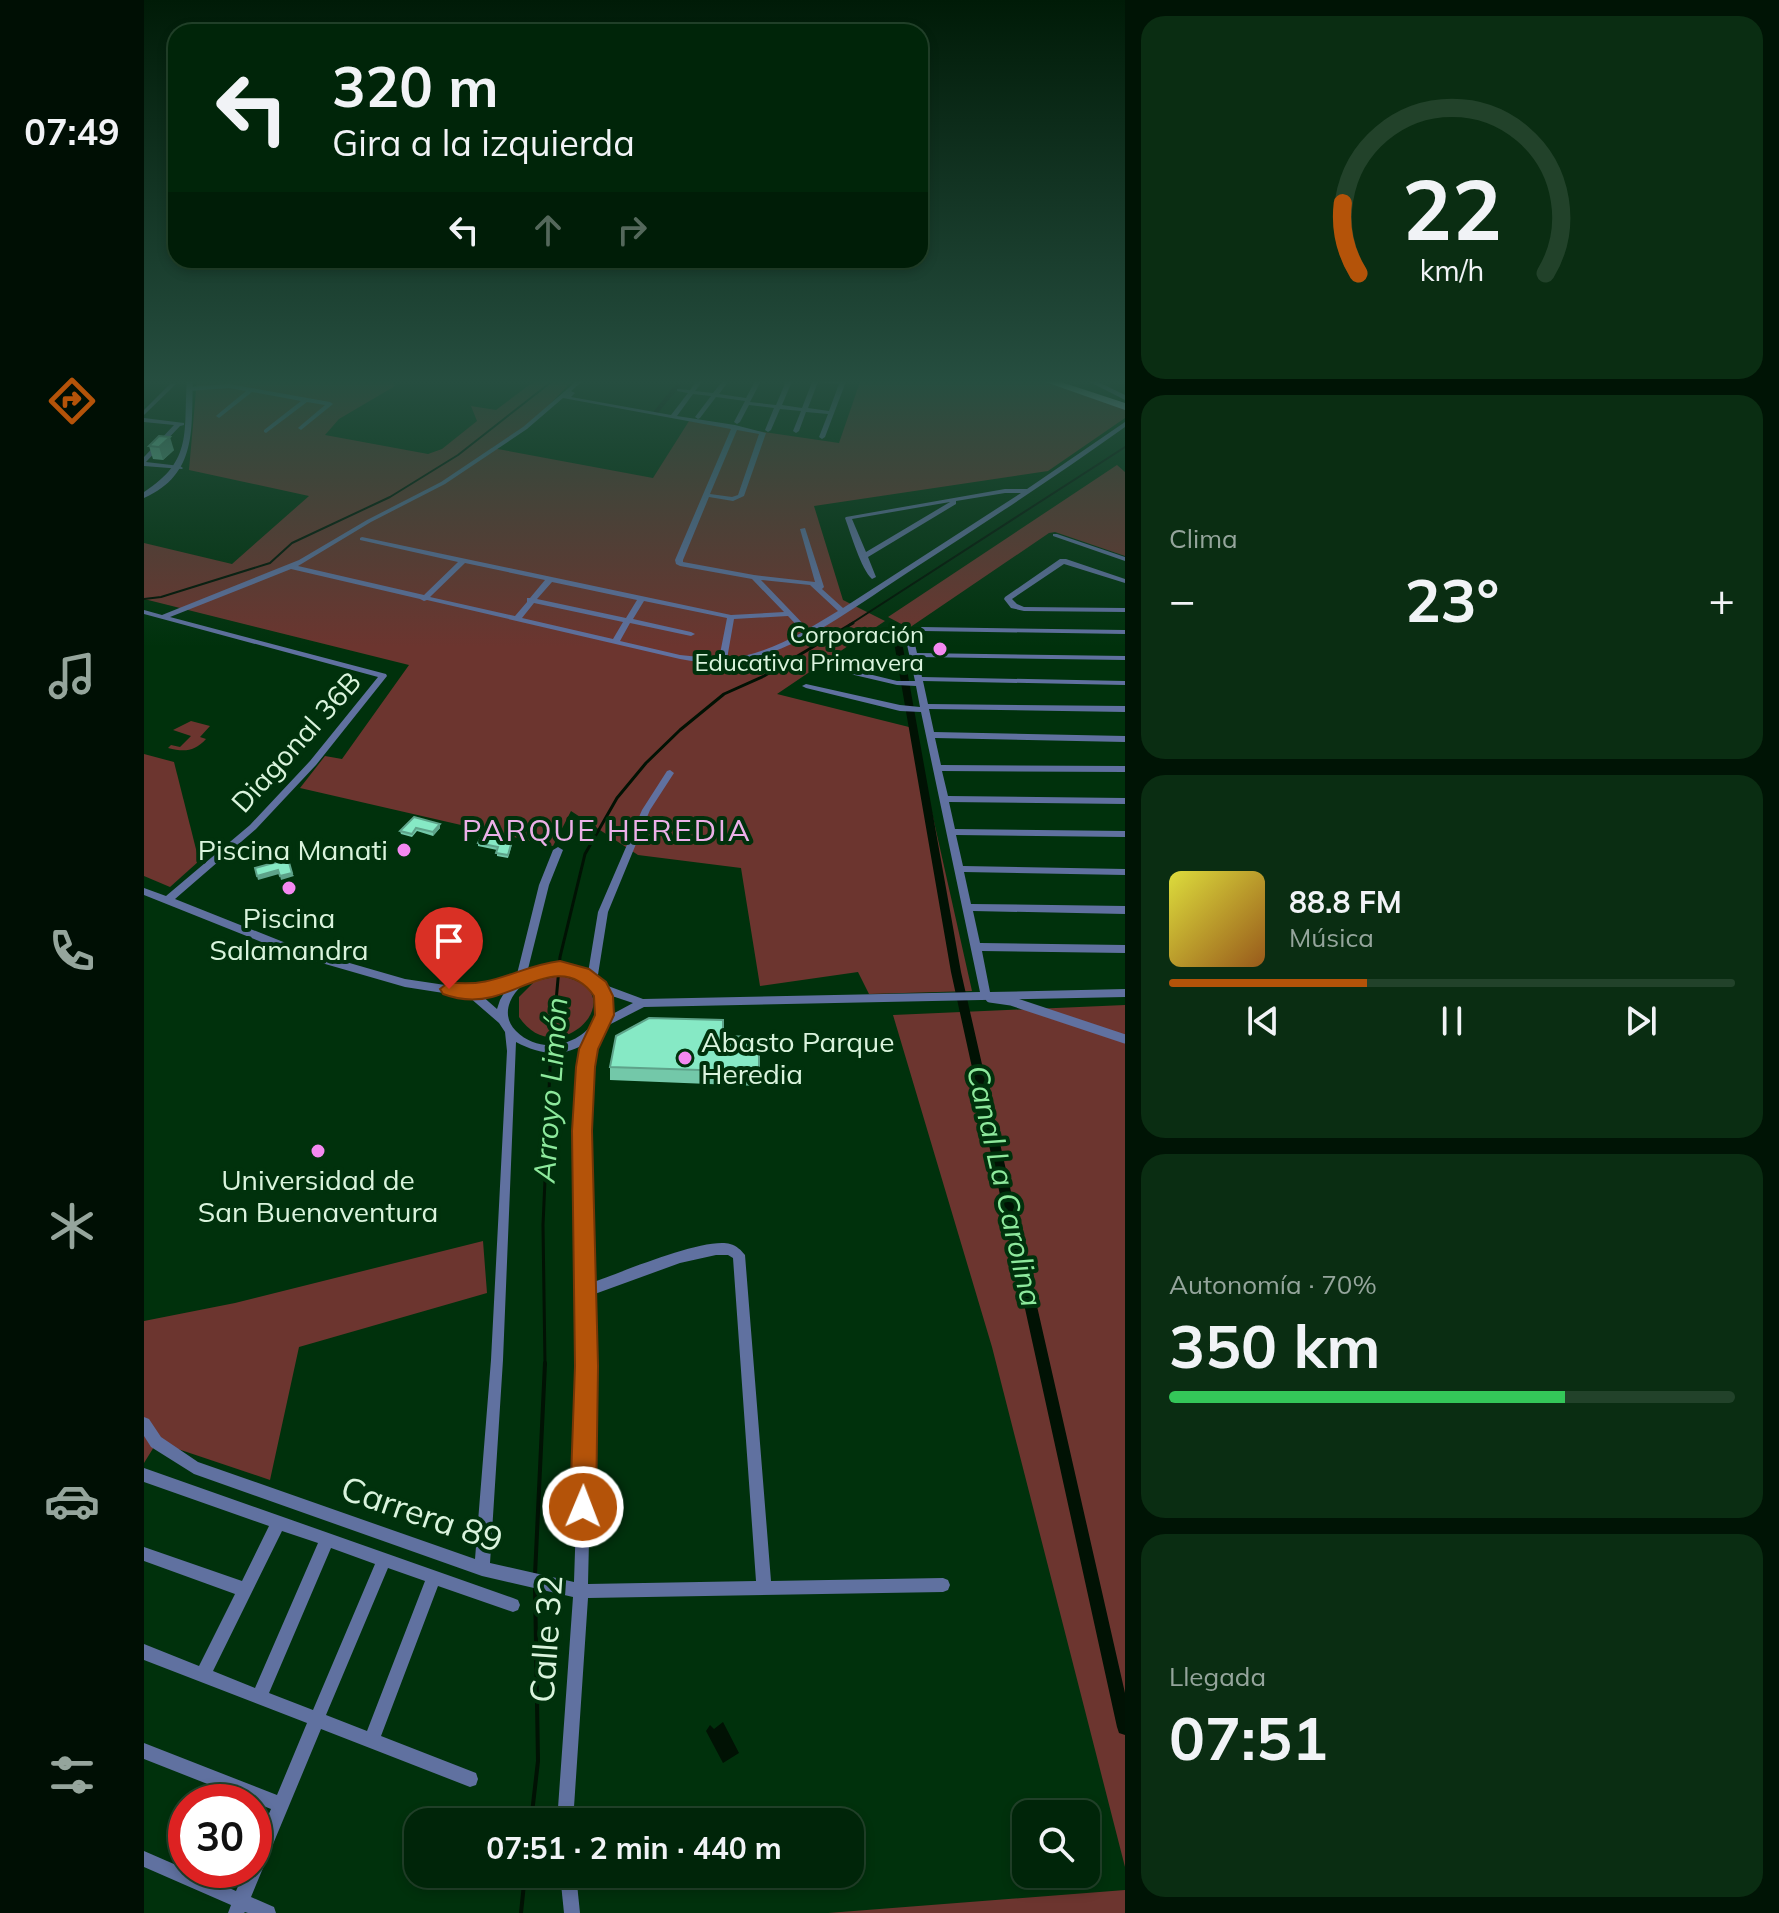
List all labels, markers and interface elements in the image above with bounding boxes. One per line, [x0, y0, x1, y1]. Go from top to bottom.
text: 320 m [332, 51, 499, 121]
icon: left [200, 56, 304, 160]
text: 07:49 [24, 109, 120, 154]
text: Gira a la izquierda [332, 120, 635, 165]
text: 22 [1402, 155, 1502, 260]
icon: left [442, 208, 486, 252]
icon: ahead [526, 208, 570, 252]
icon: right [610, 208, 654, 252]
text: km/h [1420, 252, 1484, 288]
icon: directions [44, 373, 100, 429]
text: Clima [1169, 522, 1238, 555]
text: 23° [1405, 562, 1499, 637]
text: − [1169, 572, 1195, 627]
text: + [1709, 572, 1735, 627]
place label: Corporación Educativa Primavera [694, 619, 924, 677]
marker: Corporación Educativa Primavera [931, 640, 949, 658]
icon: music [44, 648, 100, 704]
street label: Diagonal 36B [223, 664, 368, 819]
district label: PARQUE HEREDIA [462, 811, 752, 849]
place label: Piscina Manati [198, 832, 388, 867]
marker: Piscina Manati [395, 841, 413, 859]
marker: Piscina Salamandra [280, 879, 298, 897]
text: 88.8 FM [1289, 883, 1402, 921]
place label: Piscina Salamandra [209, 900, 369, 967]
pin [415, 907, 483, 989]
icon: arrive [427, 919, 471, 963]
text: Música [1289, 921, 1374, 954]
icon: phone [44, 923, 100, 979]
water label: Arroyo Limón [524, 996, 575, 1185]
icon: previous [1241, 999, 1285, 1043]
icon: pause [1430, 999, 1474, 1043]
icon: next [1619, 999, 1663, 1043]
place label: Abasto Parque Heredia [701, 1024, 894, 1091]
marker: Abasto Parque Heredia [676, 1049, 694, 1067]
water label: Canal La Carolina [959, 1061, 1051, 1310]
marker: Universidad de San Buenaventura [309, 1142, 327, 1160]
place label: Universidad de San Buenaventura [198, 1162, 438, 1229]
icon: climate [44, 1198, 100, 1254]
text: Autonomía · 70% [1169, 1268, 1377, 1301]
text: 350 km [1169, 1308, 1381, 1383]
position arrow [541, 1465, 625, 1549]
street label: Carrera 89 [336, 1466, 509, 1561]
icon: car [44, 1473, 100, 1529]
street label: Calle 32 [520, 1574, 571, 1704]
text: Llegada [1169, 1660, 1266, 1693]
text: 07:51 [1169, 1700, 1328, 1775]
icon: filters [44, 1747, 100, 1803]
speed limit sign: 30 [168, 1784, 272, 1888]
map controls [1012, 1800, 1100, 1888]
button: search [1012, 1800, 1100, 1888]
text: 07:51 · 2 min · 440 m [486, 1829, 782, 1867]

